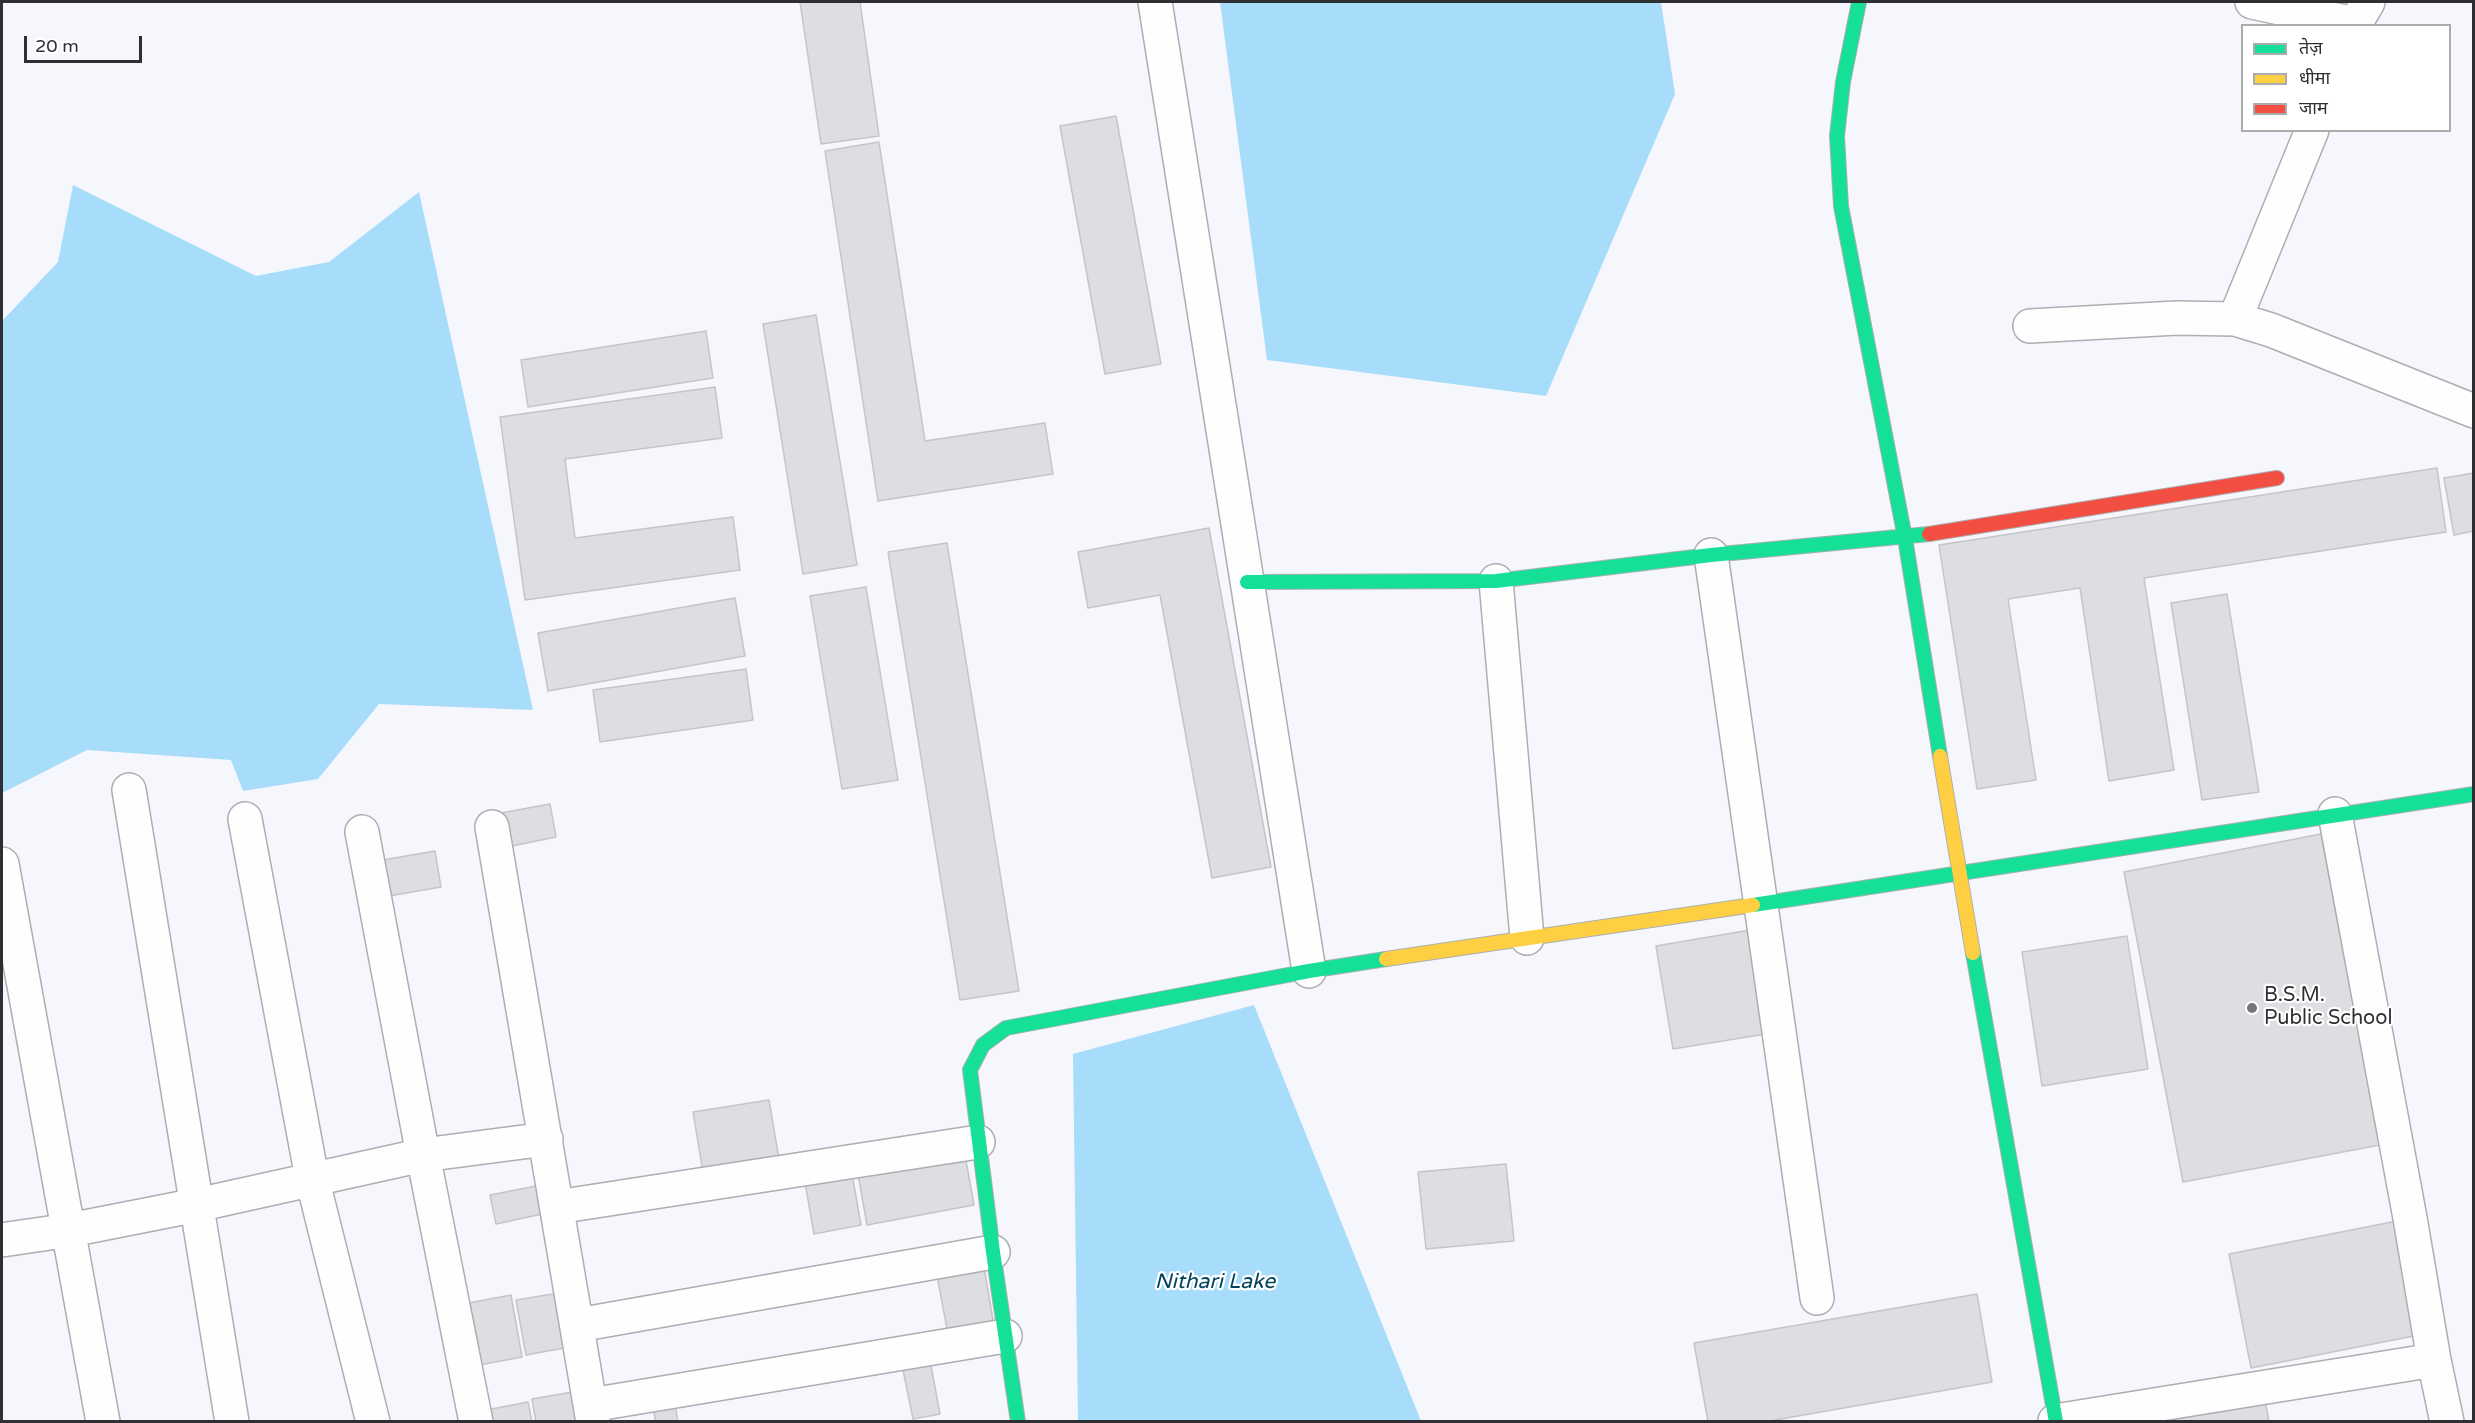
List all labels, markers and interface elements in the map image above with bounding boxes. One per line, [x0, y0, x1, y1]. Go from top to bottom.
scale bar [27, 24, 146, 62]
legend [2241, 24, 2451, 132]
text: 20 m [35, 35, 79, 57]
text: तेज़ [2299, 37, 2323, 59]
text: धीमा [2299, 67, 2330, 89]
text: जाम [2299, 97, 2328, 119]
place label: B.S.M. Public School [2264, 984, 2392, 1031]
marker: B.S.M. Public School [2245, 1001, 2259, 1015]
water label: Nithari Lake [1155, 1269, 1275, 1295]

